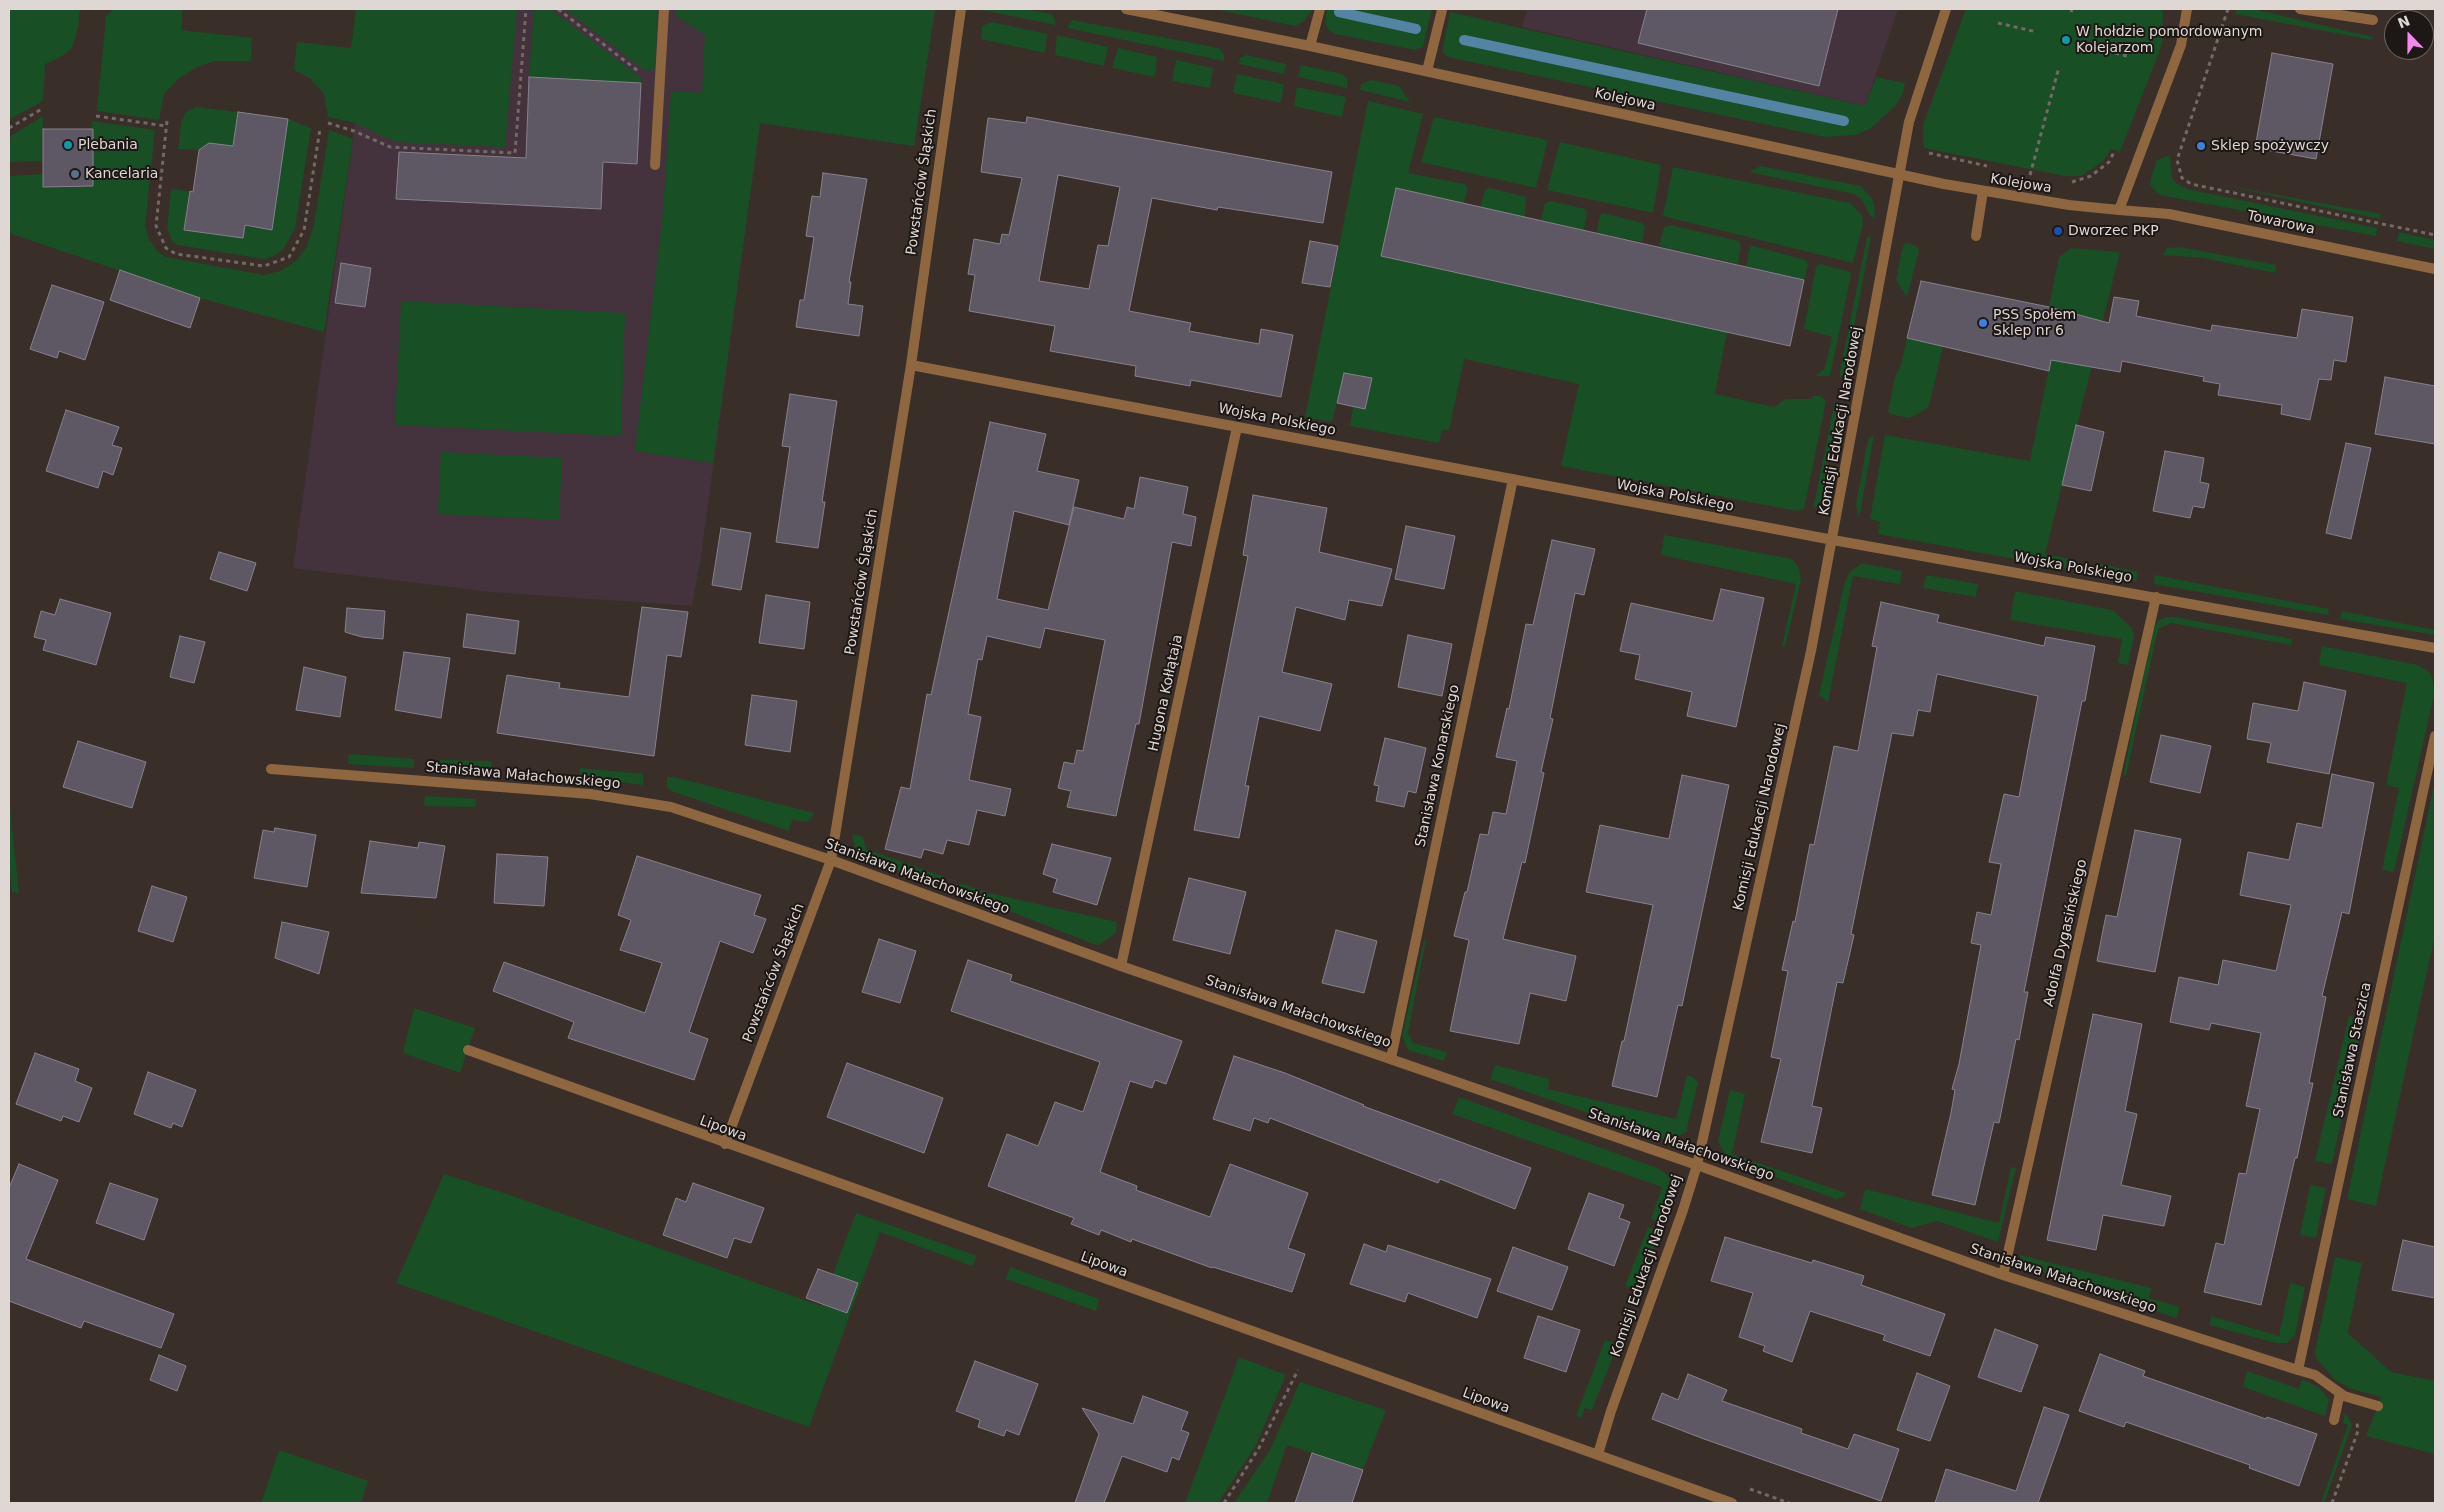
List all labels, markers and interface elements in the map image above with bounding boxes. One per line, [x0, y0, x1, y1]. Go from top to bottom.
north arrow [2384, 10, 2434, 60]
text: N [2395, 12, 2412, 32]
place label: W hołdzie pomordowanym Kolejarzom [2076, 24, 2262, 56]
marker: W hołdzie pomordowanym Kolejarzom [2060, 34, 2072, 46]
street label: Kolejowa [1593, 85, 1657, 115]
street label: Powstańców Śląskich [903, 108, 941, 256]
place label: Plebania [78, 137, 138, 153]
place label: Sklep spożywczy [2211, 138, 2329, 154]
marker: Plebania [62, 139, 74, 151]
marker: Sklep spożywczy [2195, 140, 2207, 152]
place label: Kancelaria [85, 166, 158, 182]
marker: Kancelaria [69, 168, 81, 180]
street label: Kolejowa [1989, 171, 2053, 197]
street label: Towarowa [2246, 208, 2316, 238]
place label: Dworzec PKP [2068, 223, 2159, 239]
marker: Dworzec PKP [2052, 225, 2064, 237]
place label: PSS Społem Sklep nr 6 [1993, 307, 2076, 340]
marker: PSS Społem Sklep nr 6 [1977, 317, 1989, 329]
street label: Komisji Edukacji Narodowej [1816, 325, 1866, 517]
street label: Wojska Polskiego [1217, 400, 1337, 440]
street label: Wojska Polskiego [1615, 476, 1735, 516]
street label: Powstańców Śląskich [842, 508, 882, 656]
street label: Wojska Polskiego [2013, 549, 2133, 587]
street label: Hugona Kołłątaja [1145, 633, 1187, 753]
street label: Stanisława Konarskiego [1413, 683, 1463, 849]
street label: Komisji Edukacji Narodowej [1730, 722, 1790, 912]
street label: Stanisława Małachowskiego [425, 759, 621, 793]
street label: Stanisława Małachowskiego [822, 836, 1012, 918]
street label: Adolfa Dygasińskiego [2041, 858, 2091, 1008]
street label: Powstańców Śląskich [740, 901, 808, 1045]
street label: Stanisława Małachowskiego [1203, 972, 1393, 1052]
street label: Stanisława Staszica [2330, 981, 2376, 1119]
street label: Stanisława Małachowskiego [1586, 1105, 1776, 1185]
street label: Lipowa [697, 1113, 749, 1145]
street label: Komisji Edukacji Narodowej [1608, 1173, 1686, 1359]
street label: Stanisława Małachowskiego [1968, 1241, 2158, 1317]
street label: Lipowa [1078, 1249, 1130, 1281]
street label: Lipowa [1460, 1385, 1512, 1417]

